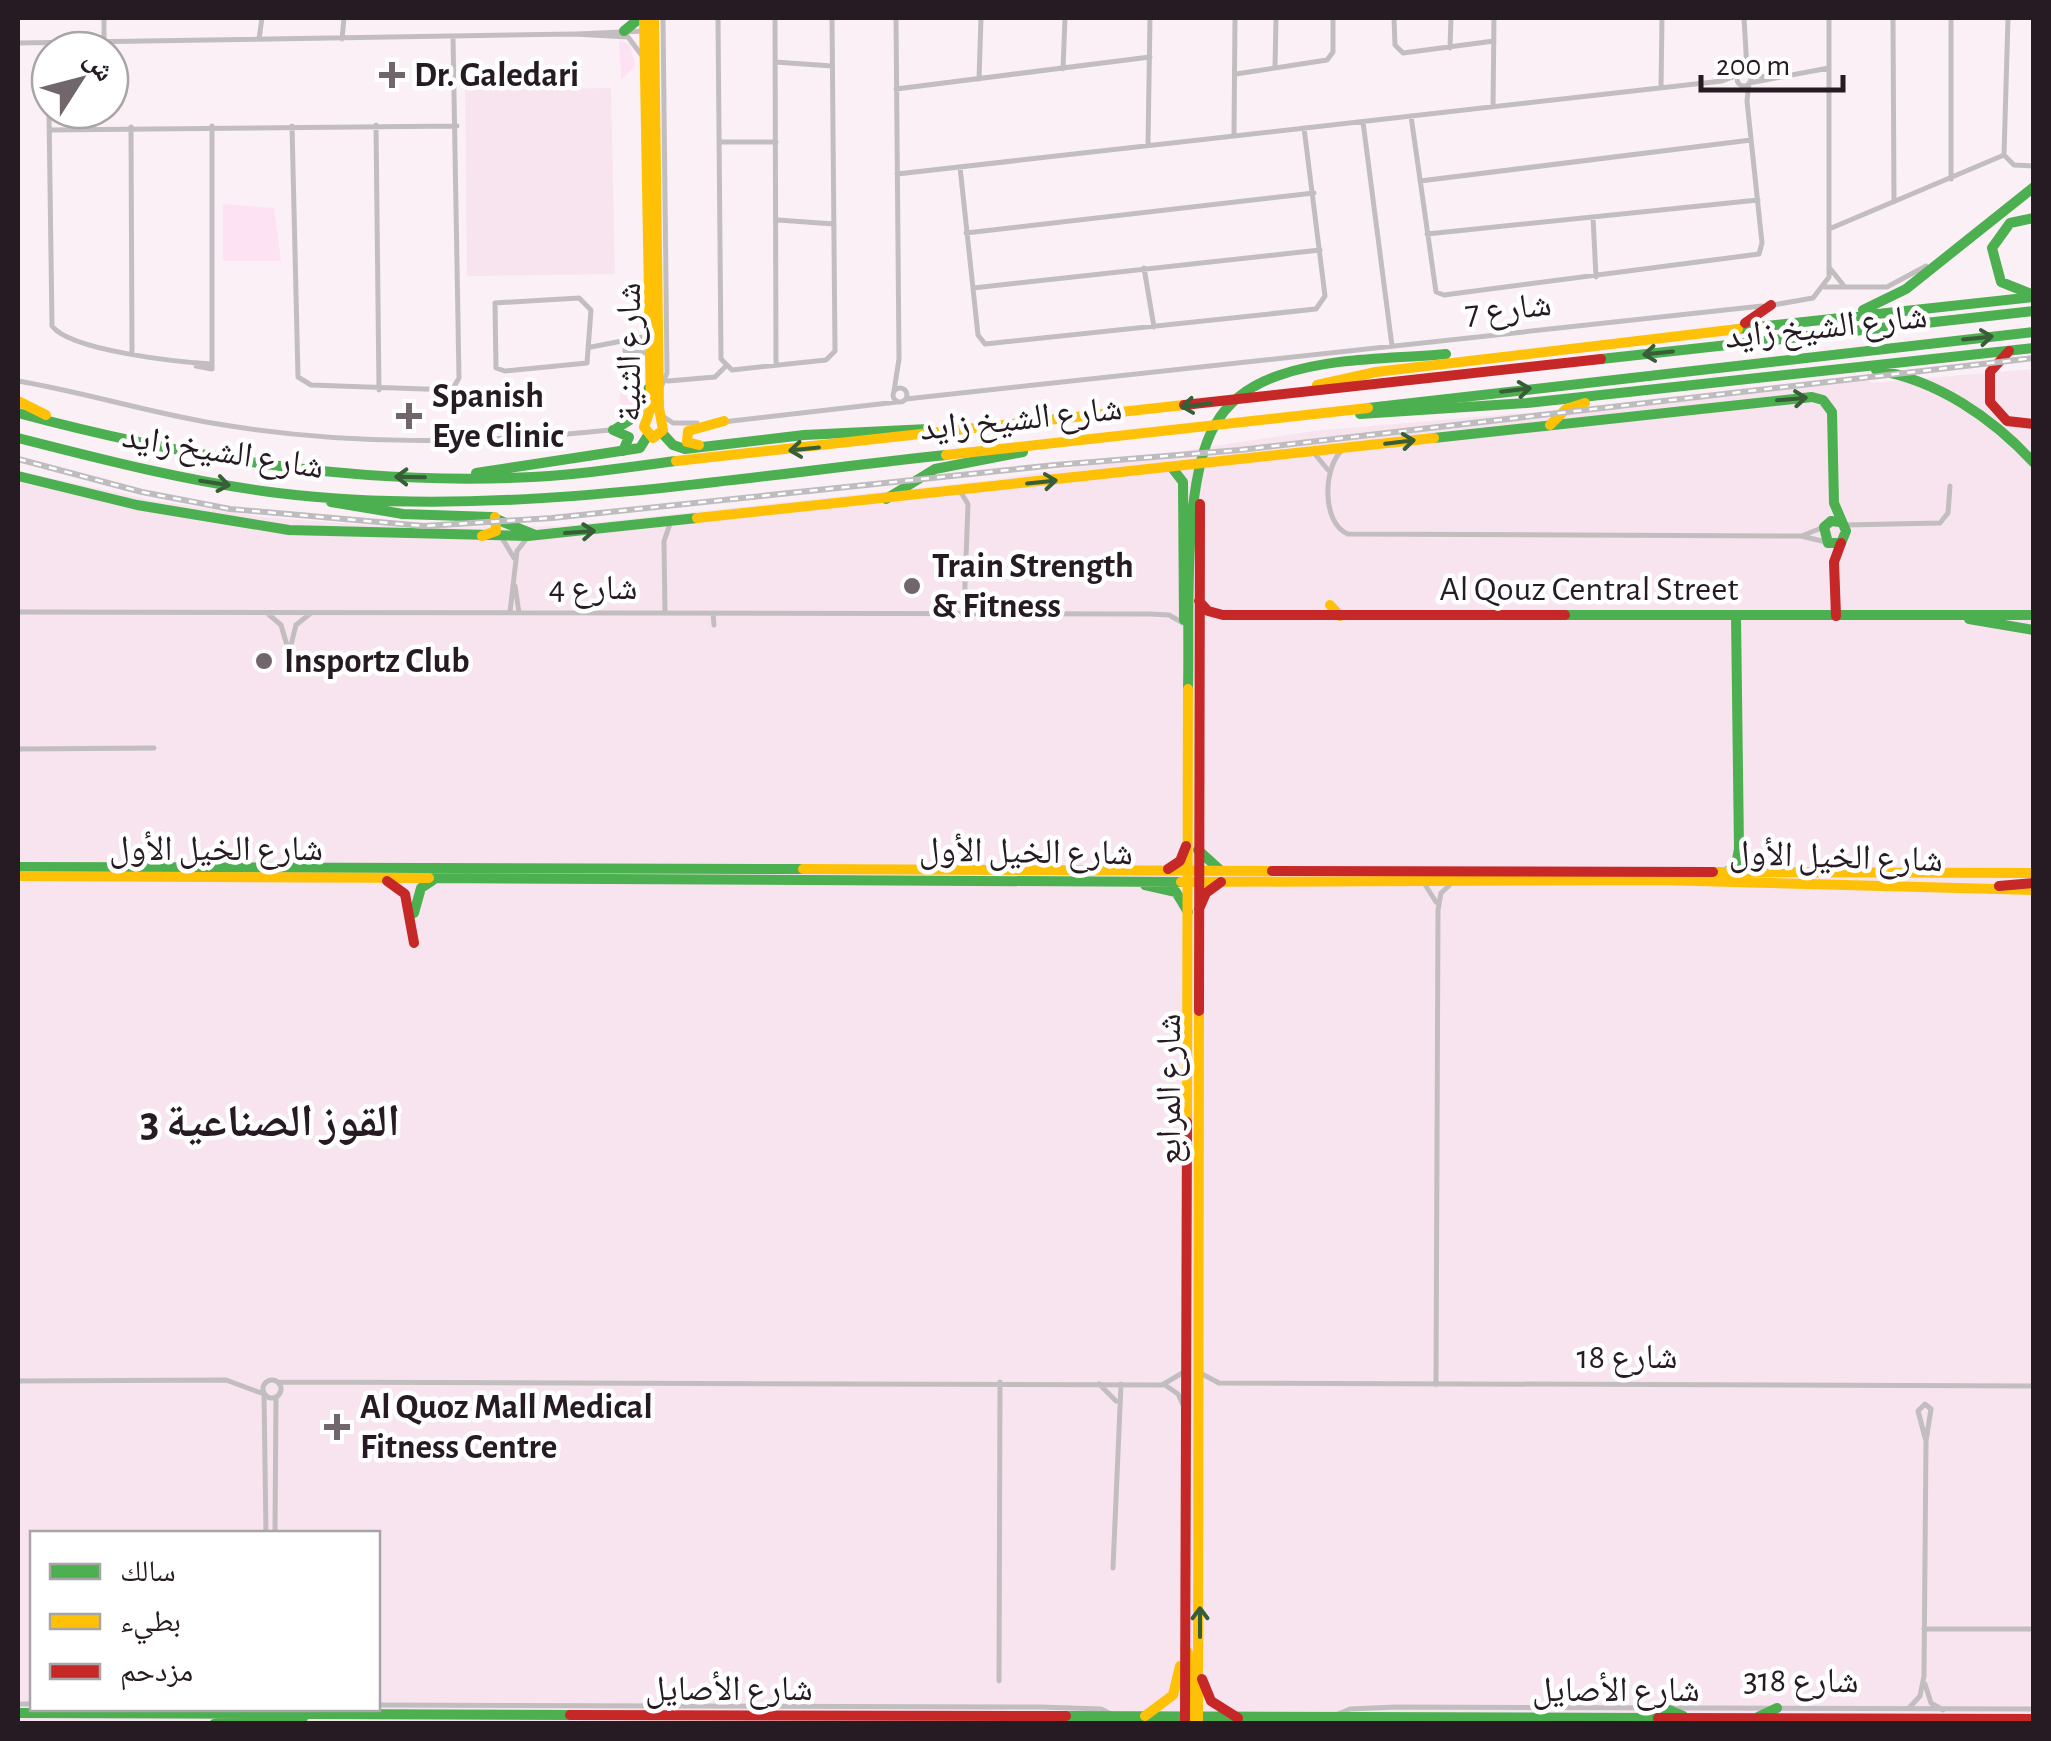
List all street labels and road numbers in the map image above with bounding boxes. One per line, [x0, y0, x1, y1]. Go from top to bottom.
street label: شارع الثنية [612, 282, 650, 422]
street label: شارع 7 [1463, 287, 1553, 334]
street label: شارع الشيخ زايد [1723, 299, 1929, 358]
street label: شارع الشيخ زايد [918, 391, 1124, 450]
street label: شارع الشيخ زايد [119, 419, 326, 488]
street label: شارع 4 [548, 571, 638, 609]
street label: Al Qouz Central Street [1439, 572, 1739, 607]
street label: شارع الخيل الأول [109, 831, 323, 870]
street label: شارع الخيل الأول [919, 832, 1133, 874]
street label: شارع الخيل الأول [1728, 835, 1944, 881]
street label: شارع المرابع [1152, 1013, 1190, 1165]
street label: شارع 18 [1577, 1340, 1677, 1378]
street label: شارع 318 [1743, 1662, 1859, 1703]
street label: شارع الأصايل [645, 1671, 813, 1710]
street label: شارع الأصايل [1532, 1672, 1700, 1711]

